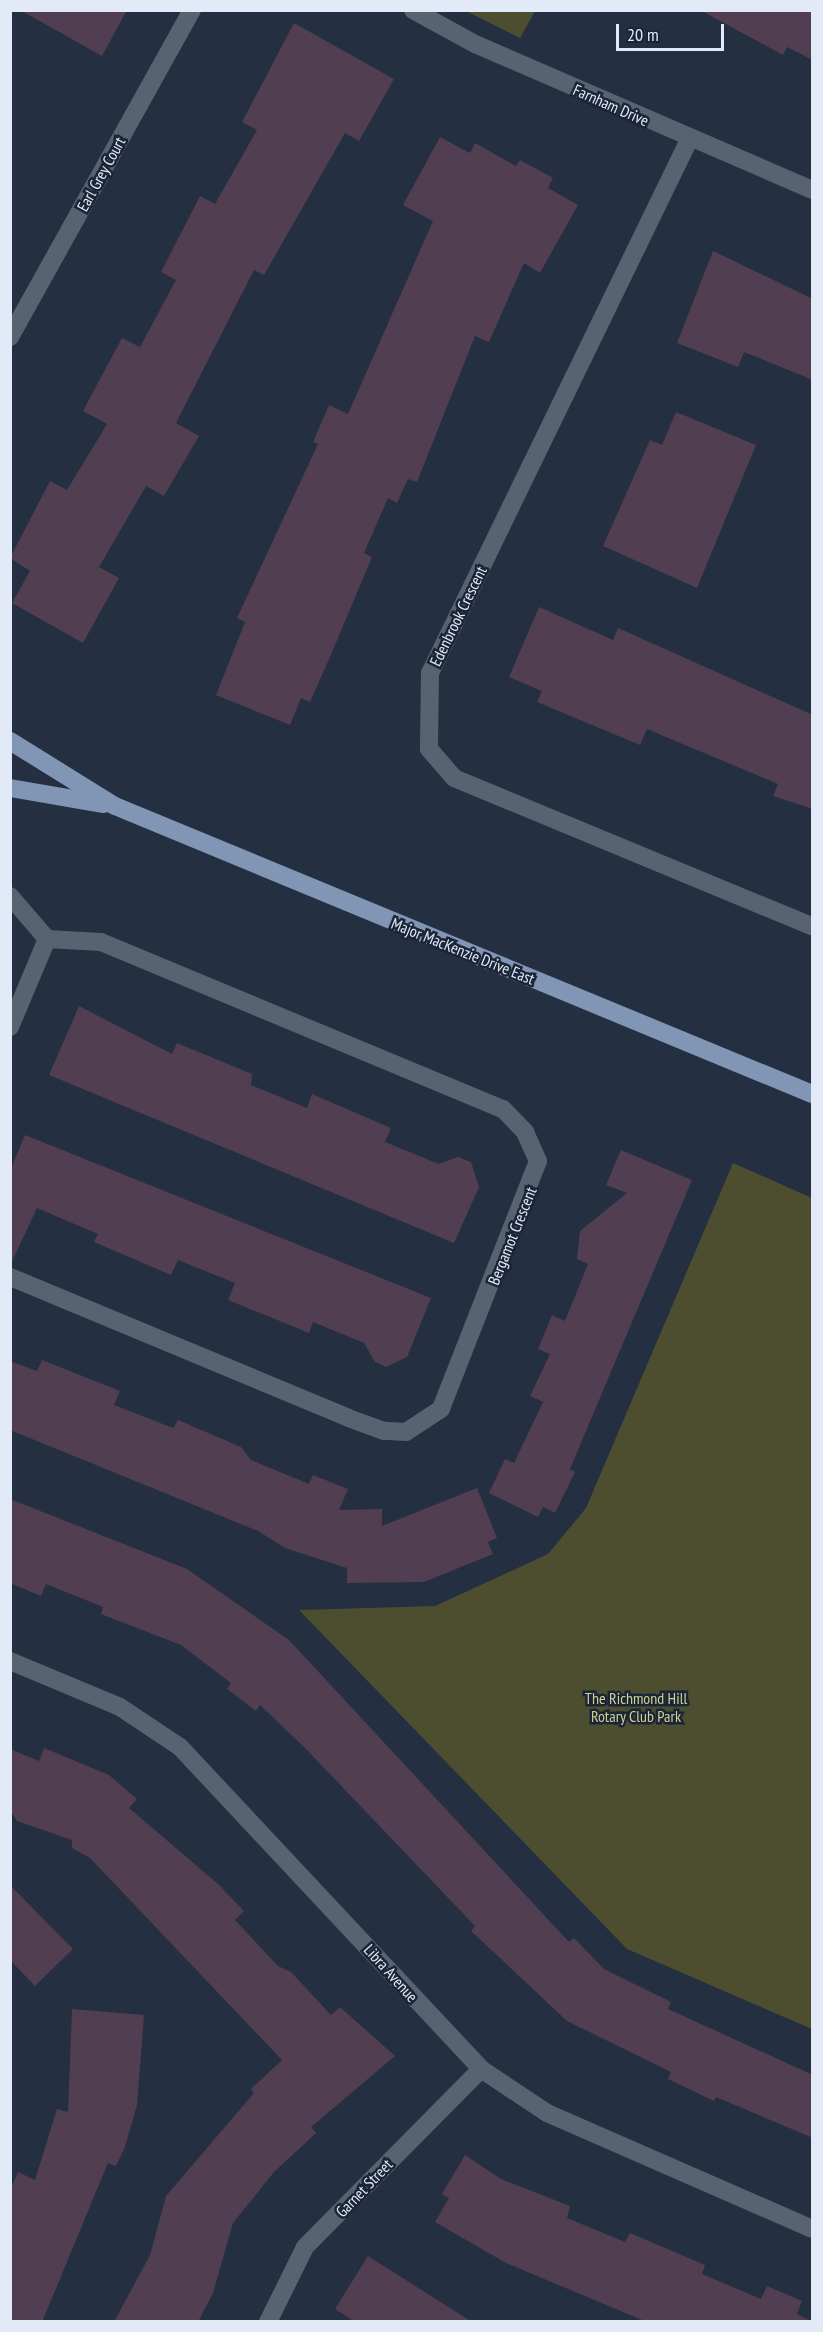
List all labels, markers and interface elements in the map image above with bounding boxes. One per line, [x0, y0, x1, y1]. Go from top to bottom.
scale bar [619, 12, 727, 50]
text: 20 m [627, 23, 659, 46]
street label: Farnham Drive [570, 80, 652, 130]
street label: Earl Grey Court [73, 133, 129, 215]
street label: Edenbrook Crescent [425, 563, 491, 669]
street label: Major MacKenzie Drive East [389, 914, 537, 988]
street label: Bergamot Crescent [484, 1184, 540, 1288]
park label: The Richmond Hill Rotary Club Park [585, 1688, 687, 1726]
street label: Libra Avenue [360, 1940, 422, 2006]
street label: Garnet Street [332, 2155, 396, 2221]

